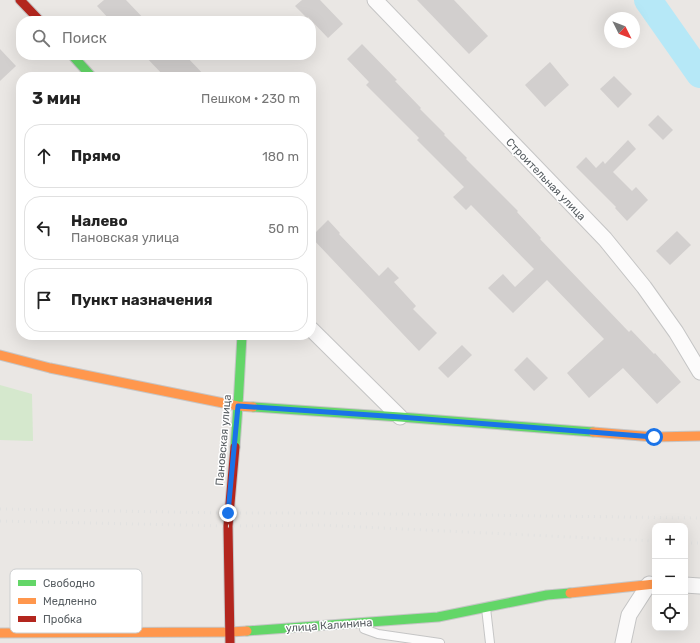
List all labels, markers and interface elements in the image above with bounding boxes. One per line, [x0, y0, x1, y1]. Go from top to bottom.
north arrow [604, 12, 640, 48]
search box [16, 16, 316, 60]
icon: search [30, 27, 52, 49]
text: Поиск [62, 29, 107, 47]
text: 3 мин [32, 88, 81, 108]
text: Пешком · 230 m [201, 91, 300, 106]
street label: Строительная улица [503, 136, 588, 223]
icon: ahead [33, 145, 55, 167]
text: Прямо [71, 147, 121, 165]
text: 180 m [262, 149, 299, 164]
text: Налево [71, 212, 128, 230]
icon: left [33, 217, 55, 239]
text: 50 m [268, 221, 299, 236]
text: Пановская улица [71, 230, 179, 245]
icon: arrive [33, 289, 55, 311]
text: Пункт назначения [71, 291, 213, 309]
street label: Пановская улица [213, 394, 234, 486]
route start [645, 428, 663, 446]
route end [219, 504, 237, 522]
map controls [652, 523, 688, 631]
button: + [652, 523, 688, 559]
button: − [652, 559, 688, 595]
legend [10, 569, 142, 633]
text: Свободно [43, 577, 95, 590]
text: Медленно [43, 595, 97, 608]
button: locate [652, 595, 688, 631]
text: Пробка [43, 613, 82, 626]
street label: улица Калинина [285, 616, 373, 635]

